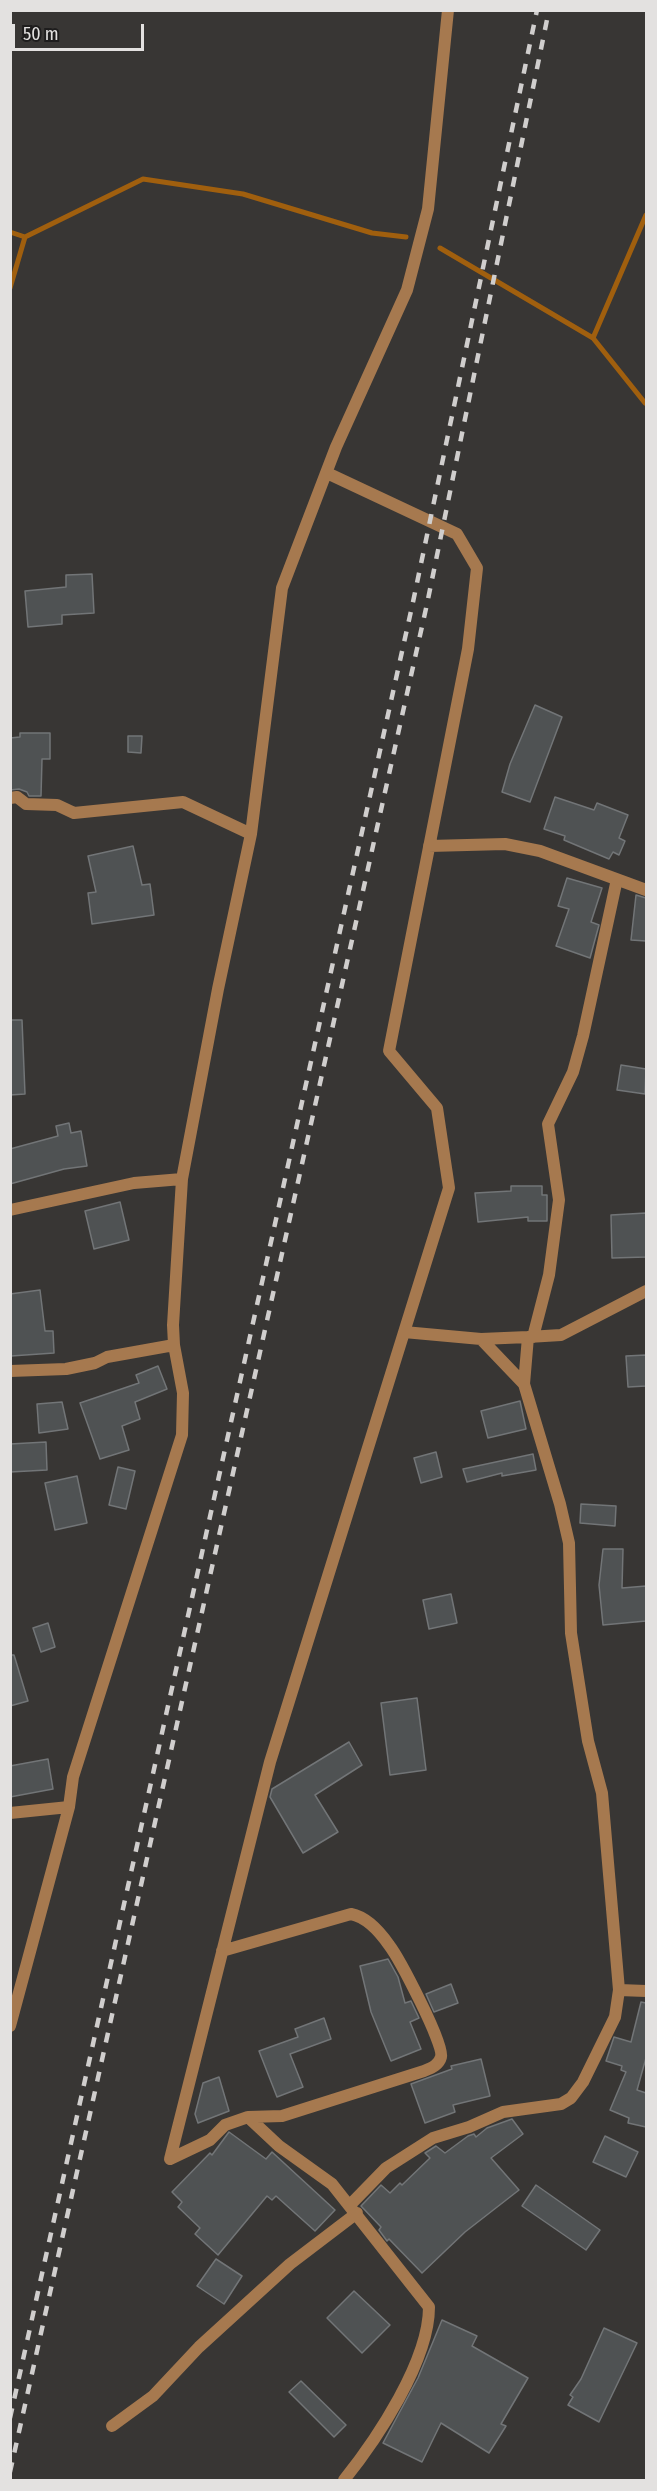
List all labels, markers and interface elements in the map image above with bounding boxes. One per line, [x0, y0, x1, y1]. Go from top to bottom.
scale bar [15, 12, 147, 50]
text: 50 m [23, 23, 59, 45]

